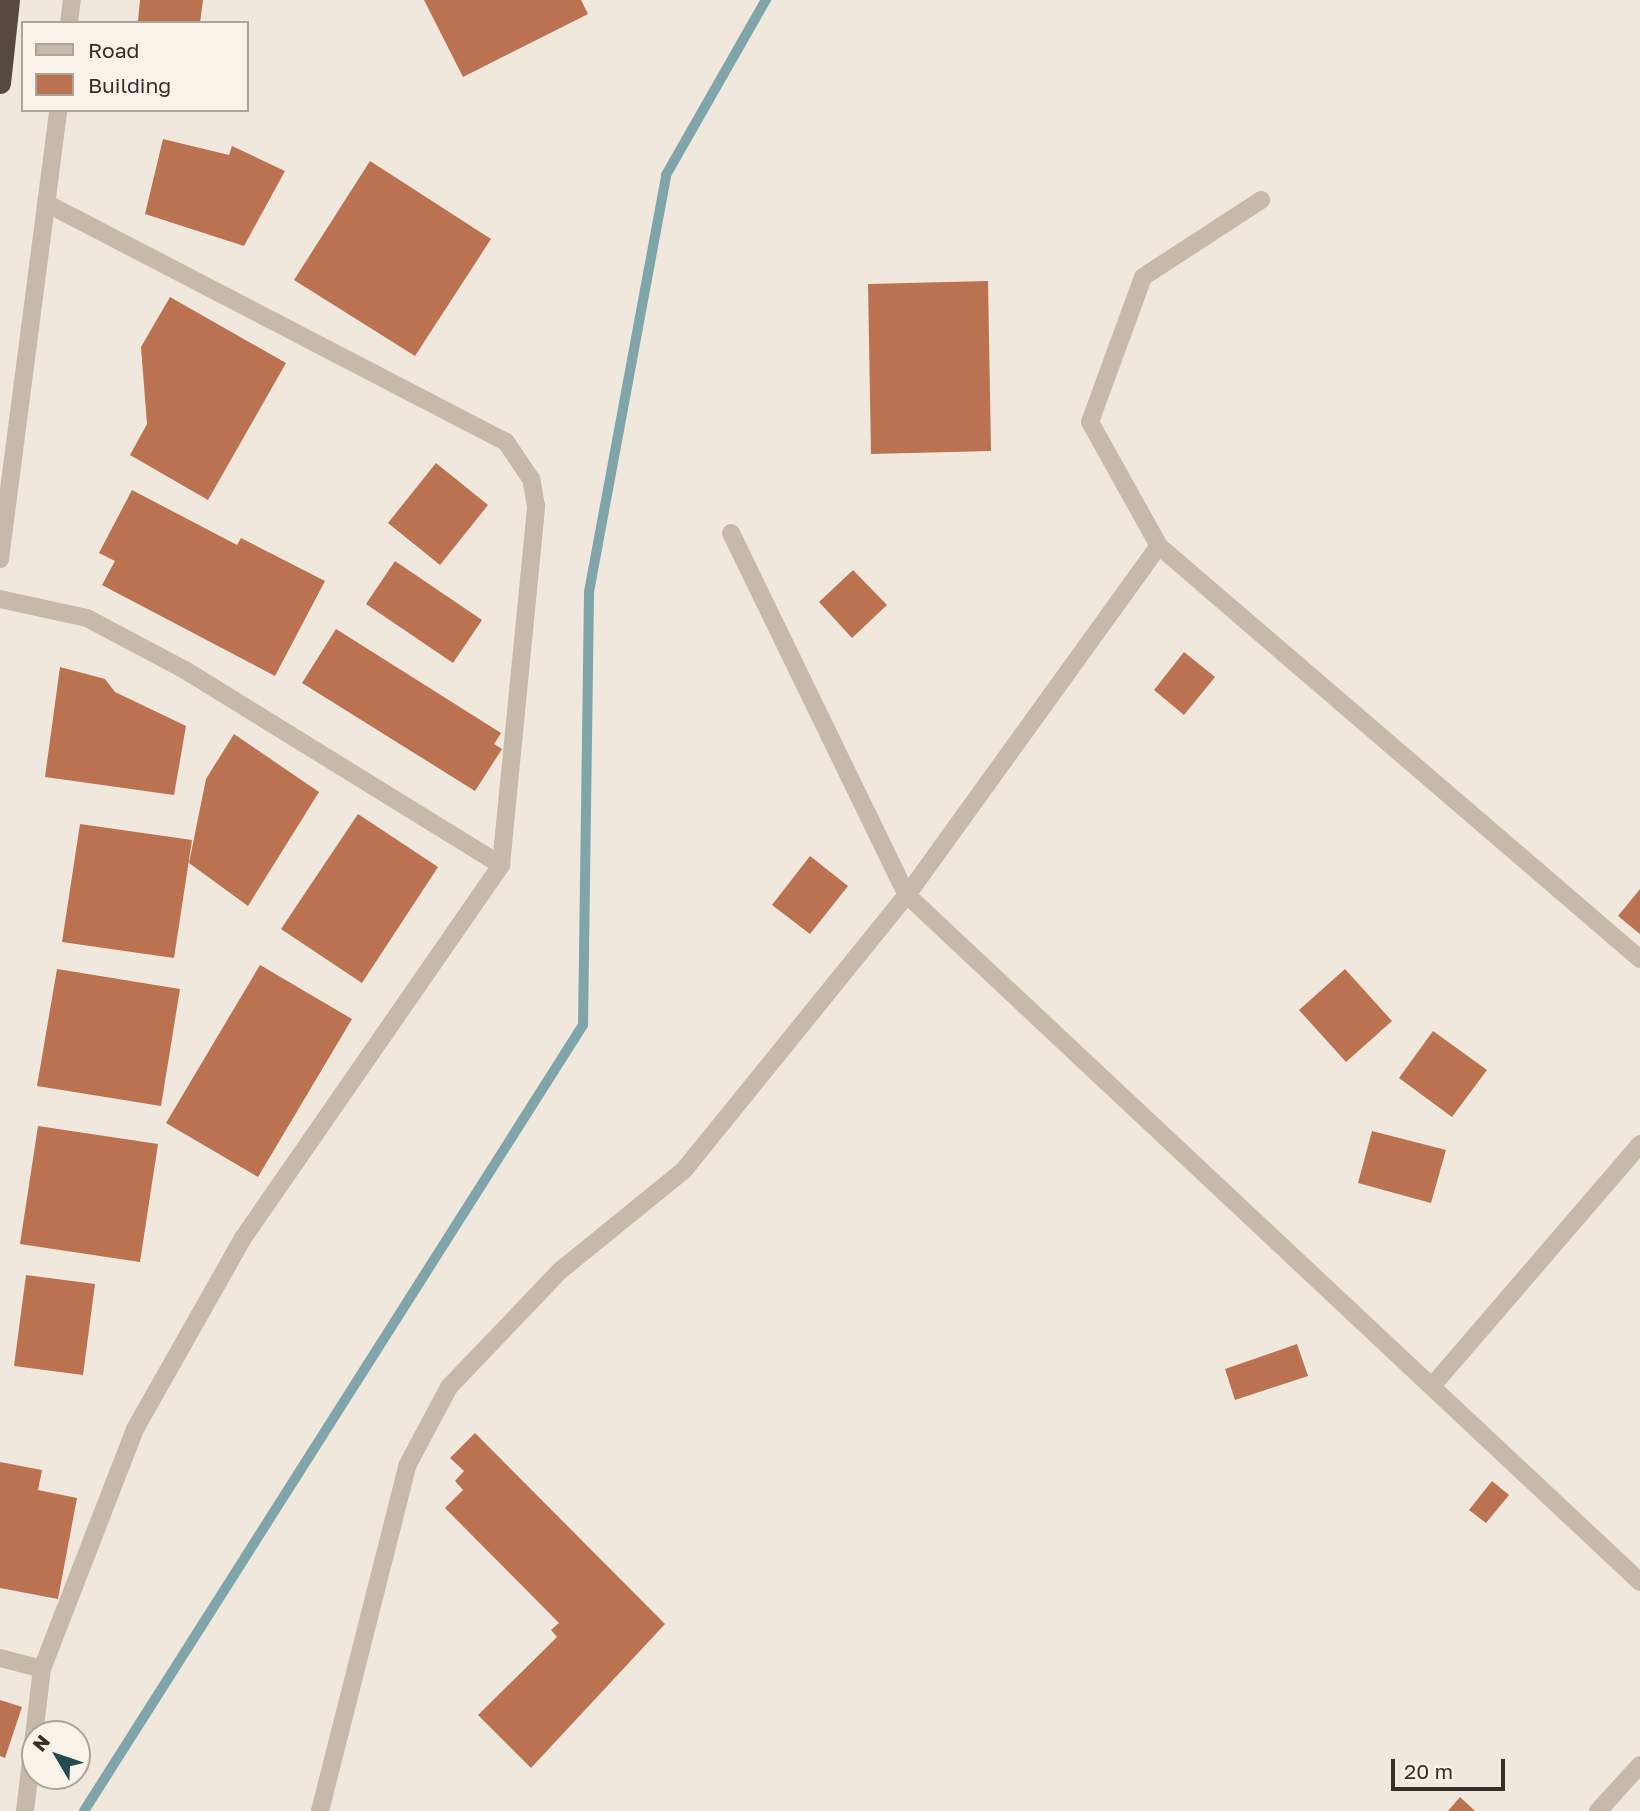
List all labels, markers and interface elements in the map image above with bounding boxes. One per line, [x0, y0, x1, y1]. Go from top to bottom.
legend [21, 21, 248, 112]
text: Road [88, 37, 139, 63]
text: Building [88, 72, 171, 98]
north arrow [21, 1720, 91, 1790]
text: N [27, 1730, 54, 1756]
scale bar [1395, 1744, 1509, 1788]
text: 20 m [1404, 1758, 1453, 1784]

